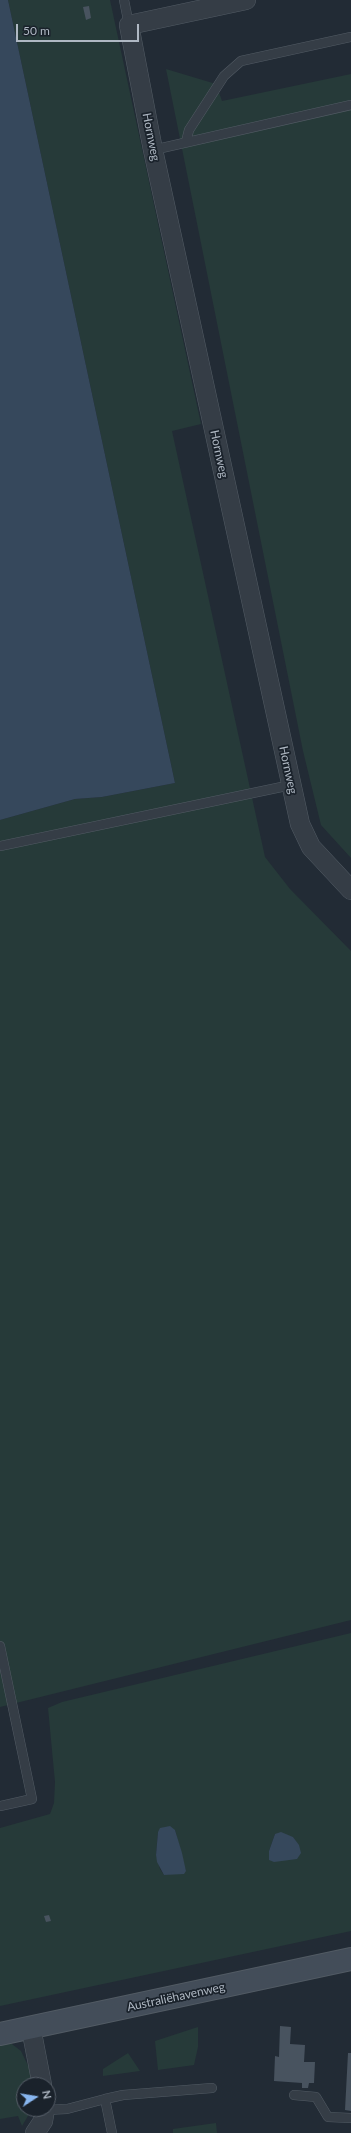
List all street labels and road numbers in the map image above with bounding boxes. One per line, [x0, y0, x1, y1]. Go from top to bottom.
street label: Hornweg [139, 112, 163, 162]
street label: Hornweg [207, 429, 231, 479]
street label: Hornweg [276, 745, 300, 795]
street label: Australiëhavenweg [126, 1980, 226, 2014]

